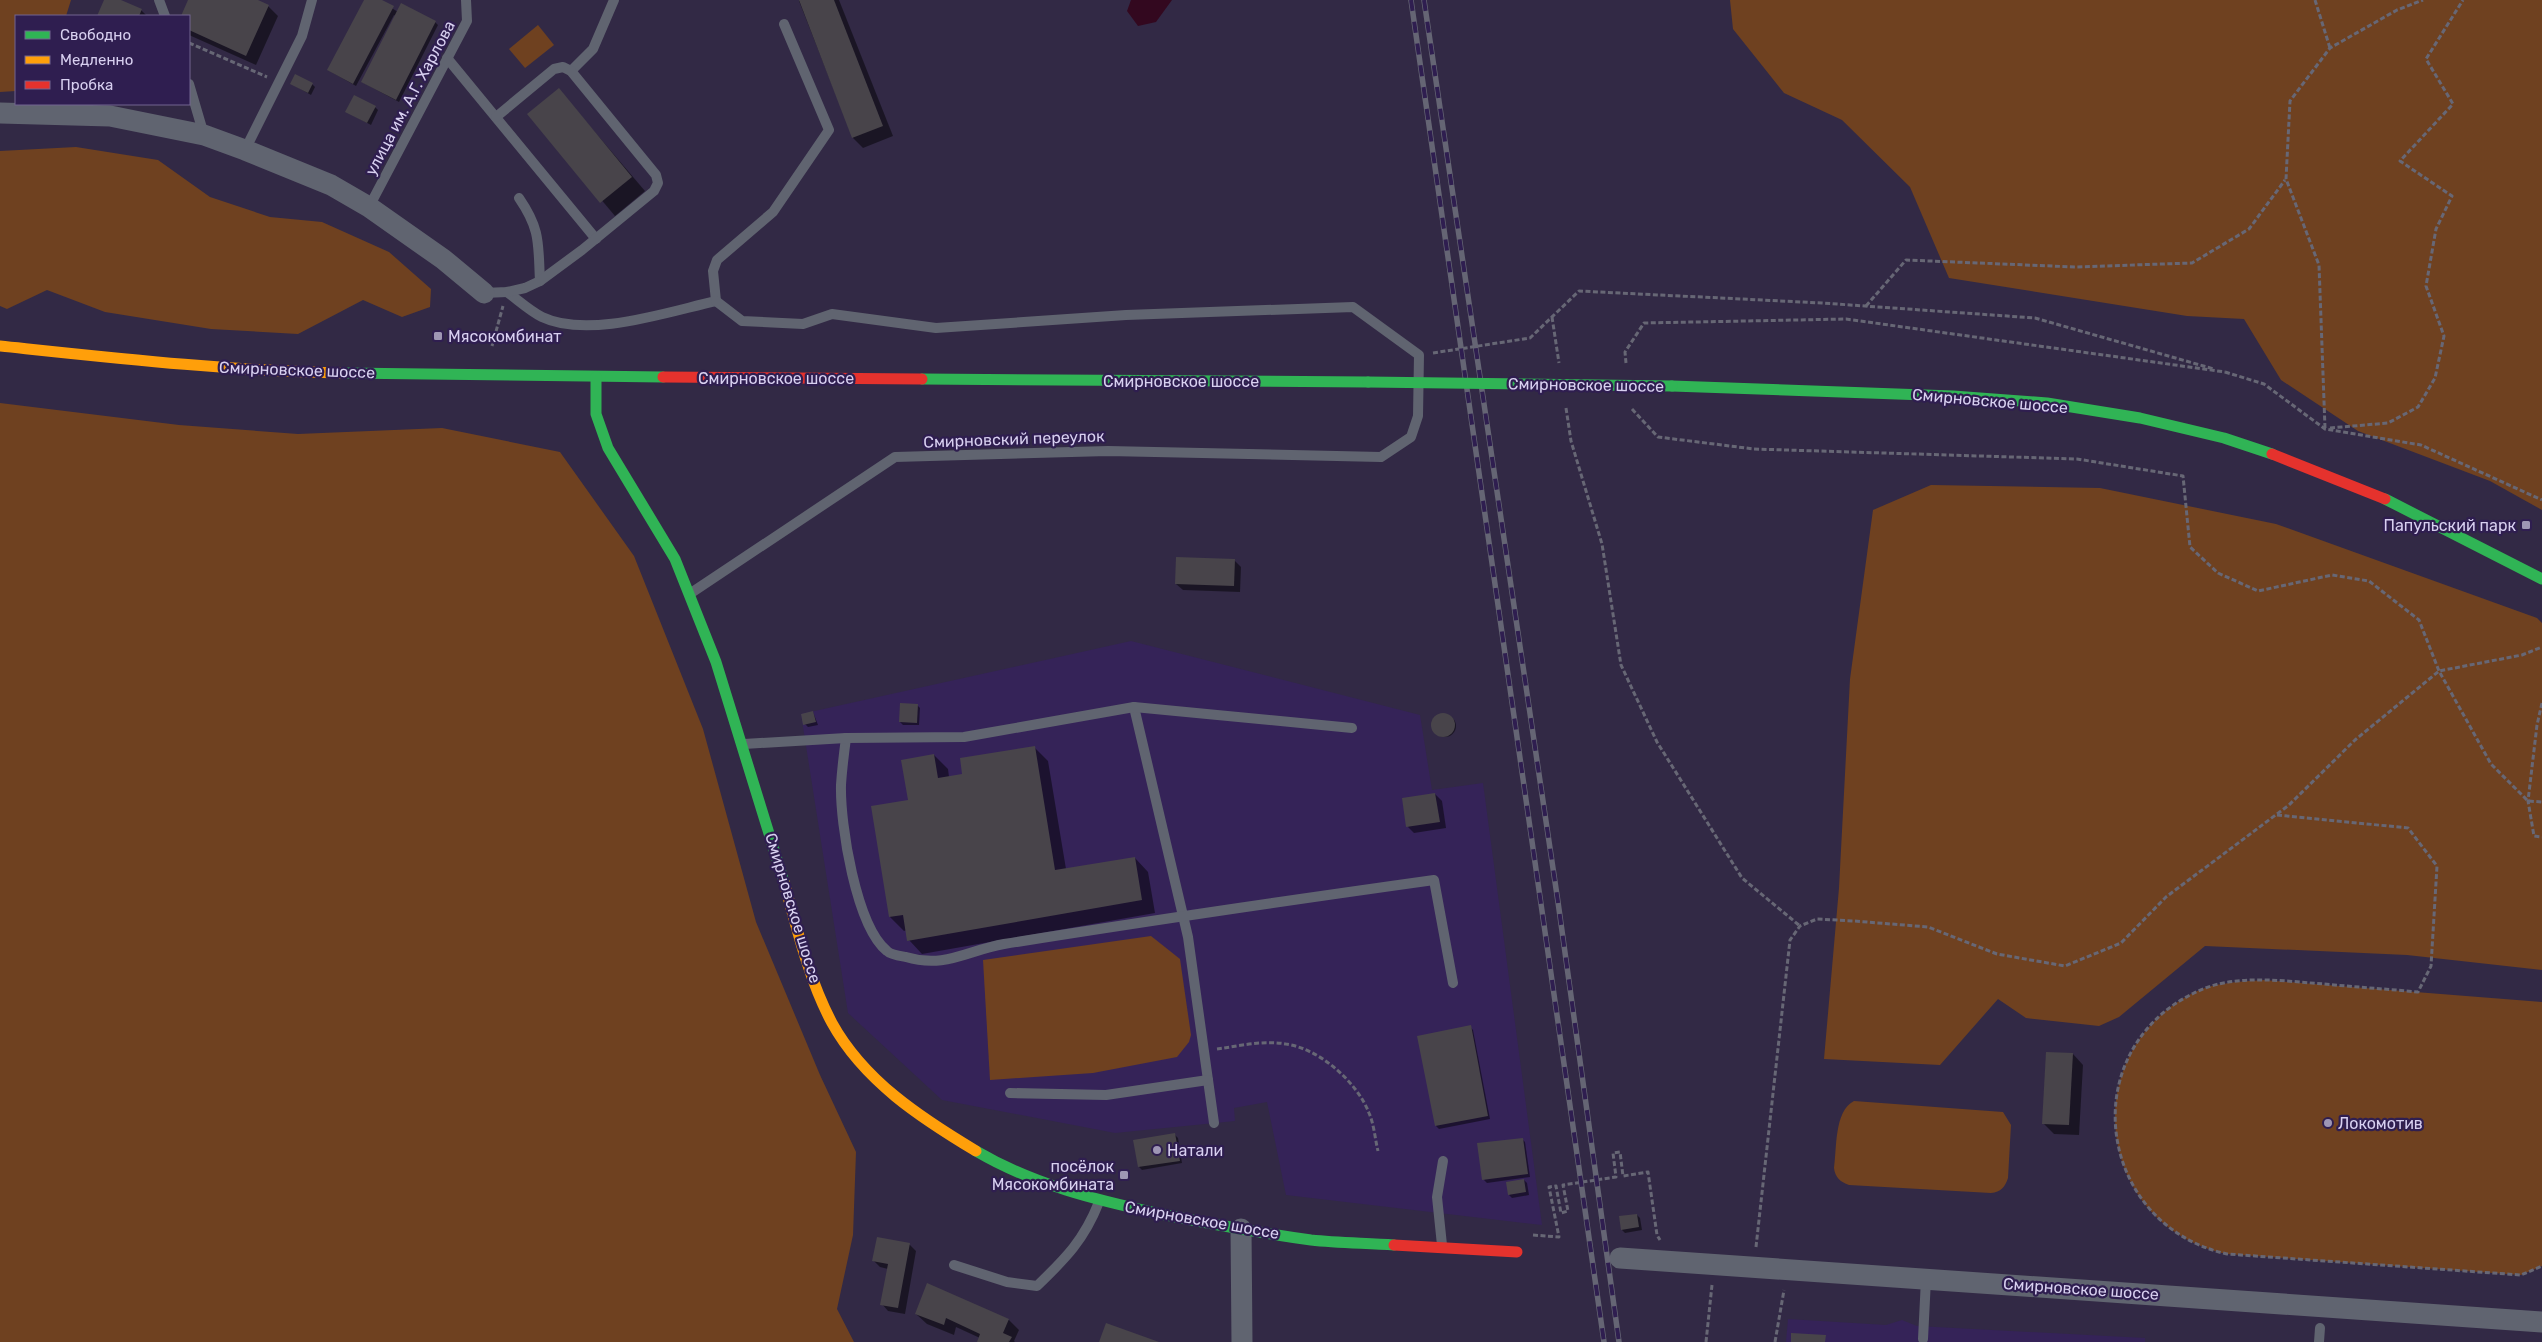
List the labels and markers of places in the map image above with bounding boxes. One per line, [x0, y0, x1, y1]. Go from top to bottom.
place label: Мясокомбинат [448, 327, 562, 346]
marker: Мясокомбинат [432, 330, 444, 342]
place label: Папульский парк [2383, 516, 2516, 535]
marker: Папульский парк [2520, 519, 2532, 531]
place label: Локомотив [2338, 1114, 2423, 1133]
marker: Локомотив [2322, 1117, 2334, 1129]
place label: Натали [1167, 1141, 1223, 1160]
marker: Натали [1151, 1144, 1163, 1156]
place label: посёлок Мясокомбината [992, 1157, 1114, 1194]
marker: посёлок Мясокомбината [1118, 1169, 1130, 1181]

